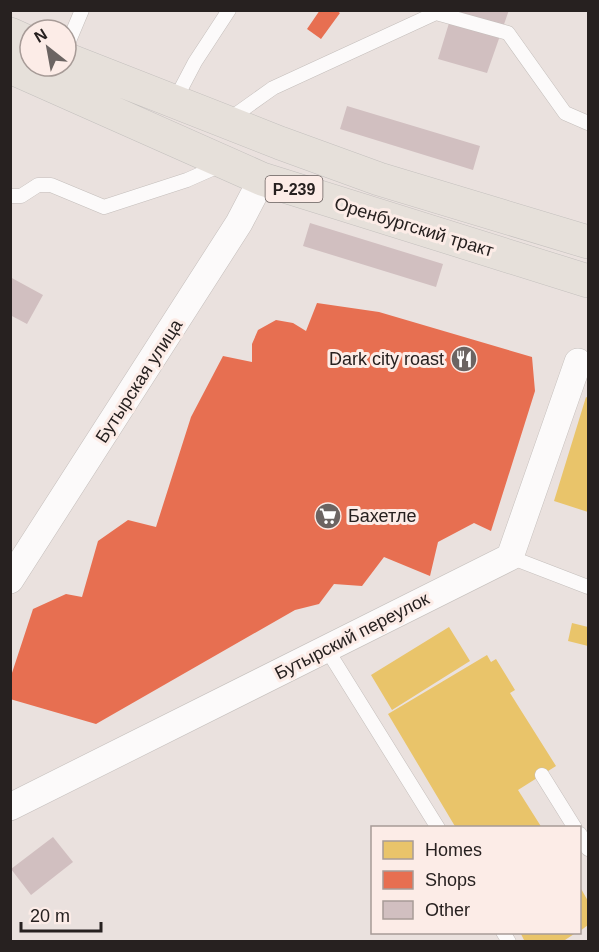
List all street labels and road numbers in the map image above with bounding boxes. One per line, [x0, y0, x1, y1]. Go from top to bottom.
road number: Р-239 [266, 176, 322, 202]
street label: Оренбургский тракт [332, 193, 496, 261]
street label: Бутырская улица [92, 315, 187, 446]
street label: Бутырский переулок [272, 588, 433, 684]

